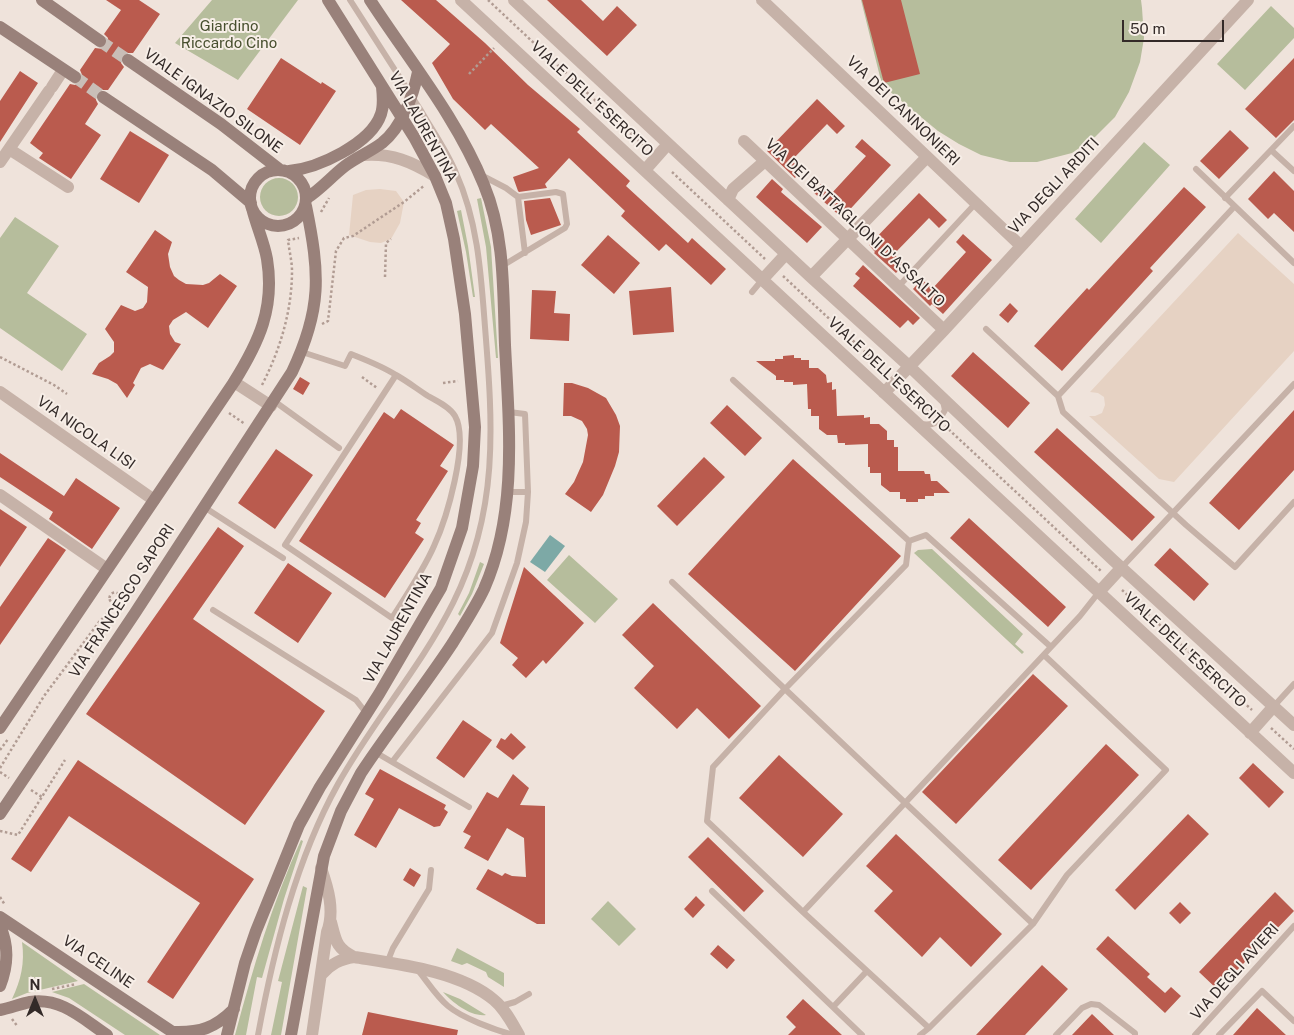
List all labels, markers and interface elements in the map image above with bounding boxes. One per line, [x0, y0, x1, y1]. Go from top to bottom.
scale bar [1124, 10, 1226, 42]
park label: Giardino Riccardo Cino [181, 17, 277, 52]
text: 50 m [1130, 20, 1165, 37]
street label: VIALE DELL'ESERCITO [527, 38, 657, 160]
street label: VIALE IGNAZIO SILONE [140, 45, 286, 157]
street label: VIA DEI CANNONIERI [843, 52, 963, 170]
street label: VIA LAURENTINA [385, 68, 461, 186]
street label: VIA DEGLI ARDITI [1005, 134, 1103, 238]
street label: VIA DEI BATTAGLIONI D'ASSALTO [761, 135, 949, 311]
street label: VIALE DELL'ESERCITO [824, 314, 954, 436]
street label: VIA NICOLA LISI [33, 392, 139, 474]
street label: VIA FRANCESCO SAPORI [66, 521, 178, 681]
street label: VIA LAURENTINA [360, 569, 436, 687]
street label: VIALE DELL'ESERCITO [1120, 589, 1250, 711]
street label: VIA DEGLI AVIERI [1187, 920, 1283, 1024]
street label: VIA CELINE [59, 932, 137, 992]
north arrow [10, 975, 60, 1025]
text: N [30, 977, 40, 993]

